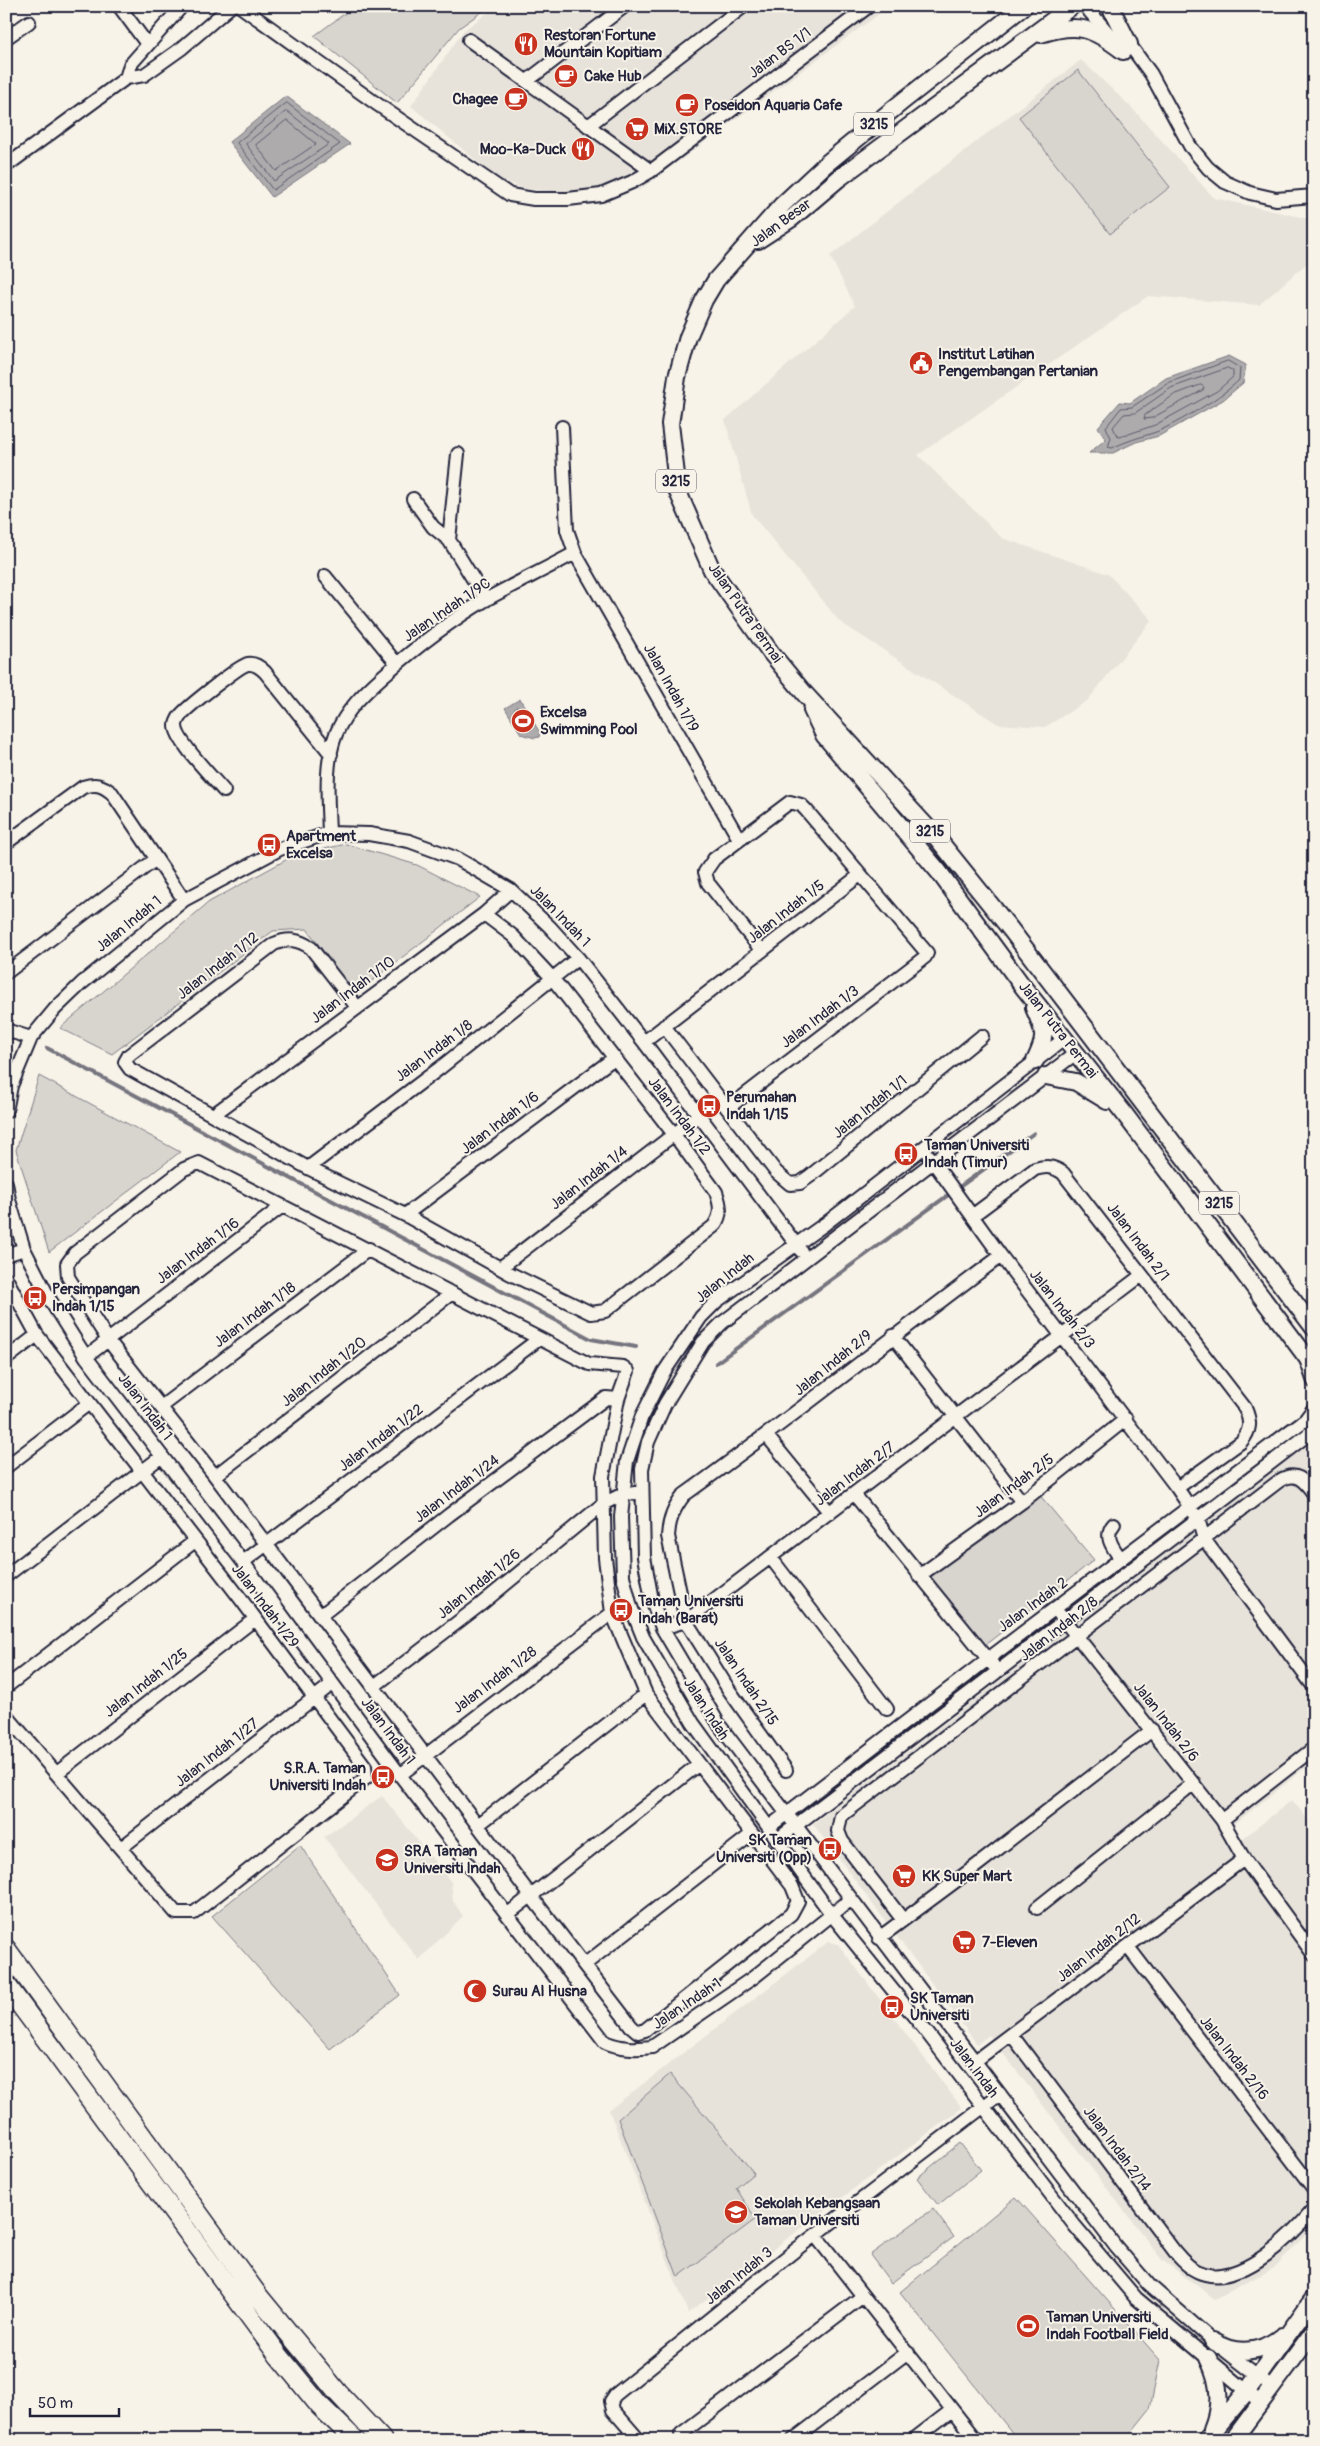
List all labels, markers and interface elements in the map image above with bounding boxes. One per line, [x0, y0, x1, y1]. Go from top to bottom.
street label: Jalan BS 1/1 [745, 23, 815, 83]
place label: Restoran Fortune Mountain Kopitiam [544, 26, 662, 62]
restaurant icon: Restoran Fortune Mountain Kopitiam [513, 31, 539, 57]
cafe icon: Cake Hub [553, 63, 579, 89]
place label: Cake Hub [584, 67, 642, 86]
cafe icon: Chagee [503, 86, 529, 112]
place label: Chagee [452, 90, 499, 109]
cafe icon: Poseidon Aquaria Cafe [674, 92, 700, 118]
place label: Poseidon Aquaria Cafe [704, 96, 843, 115]
road number: 3215 [854, 112, 894, 136]
supermarket icon: MiX.STORE [624, 116, 650, 142]
place label: MiX.STORE [654, 120, 723, 139]
restaurant icon: Moo-Ka-Duck [570, 136, 596, 162]
place label: Moo-Ka-Duck [480, 140, 567, 159]
street label: Jalan Besar [747, 194, 816, 252]
place label: Institut Latihan Pengembangan Pertanian [938, 345, 1098, 381]
public building icon: Institut Latihan Pengembangan Pertanian [908, 350, 934, 376]
road number: 3215 [656, 470, 696, 492]
street label: Jalan Putra Permai [704, 559, 787, 667]
street label: Jalan Indah 1/9C [400, 574, 494, 646]
street label: Jalan Indah 1/19 [639, 640, 703, 736]
place label: Excelsa Swimming Pool [540, 703, 638, 739]
sports icon: Excelsa Swimming Pool [510, 708, 536, 734]
road number: 3215 [910, 819, 950, 842]
place label: Apartment Excelsa [286, 827, 357, 863]
bus stop icon: Apartment Excelsa [256, 832, 282, 858]
street label: Jalan Indah 1/5 [744, 876, 828, 948]
street label: Jalan Indah 1 [526, 881, 594, 951]
street label: Jalan Indah 1 [92, 892, 166, 956]
street label: Jalan Indah 1/12 [173, 928, 263, 1004]
street label: Jalan Indah 1/10 [307, 952, 399, 1028]
street label: Jalan Putra Permai [1014, 978, 1102, 1082]
street label: Jalan Indah 1/3 [777, 981, 863, 1053]
street label: Jalan Indah 1/8 [391, 1015, 477, 1086]
street label: Jalan Indah 1/1 [829, 1071, 911, 1143]
street label: Jalan Indah 1/2 [643, 1073, 715, 1159]
street label: Jalan Indah 1/6 [457, 1087, 543, 1159]
place label: Perumahan Indah 1/15 [726, 1088, 797, 1124]
bus stop icon: Perumahan Indah 1/15 [696, 1093, 722, 1119]
place label: Taman Universiti Indah (Timur) [923, 1136, 1029, 1172]
bus stop icon: Taman Universiti Indah (Timur) [893, 1141, 919, 1167]
street label: Jalan Indah 1/4 [546, 1142, 632, 1214]
road number: 3215 [1199, 1192, 1239, 1214]
street label: Jalan Indah 2/1 [1102, 1199, 1174, 1285]
street label: Jalan Indah 1/16 [153, 1214, 243, 1288]
street label: Jalan Indah [692, 1249, 758, 1307]
street label: Jalan Indah 2/3 [1025, 1266, 1099, 1352]
street label: Jalan Indah 1/18 [210, 1278, 300, 1352]
place label: Persimpangan Indah 1/15 [52, 1280, 141, 1316]
bus stop icon: Persimpangan Indah 1/15 [22, 1285, 48, 1311]
street label: Jalan Indah 2/9 [790, 1326, 876, 1400]
street label: Jalan Indah 1/20 [277, 1333, 371, 1411]
street label: Jalan Indah 1 [114, 1370, 176, 1444]
street label: Jalan Indah 1/22 [335, 1400, 427, 1476]
street label: Jalan Indah 2/7 [811, 1438, 899, 1510]
street label: Jalan Indah 2/5 [970, 1450, 1058, 1522]
street label: Jalan Indah 1/24 [411, 1451, 504, 1527]
street label: Jalan Indah 1/26 [434, 1545, 524, 1623]
street label: Jalan Indah 1/29 [227, 1560, 303, 1652]
street label: Jalan Indah 2 [994, 1573, 1072, 1637]
place label: Taman Universiti Indah (Barat) [637, 1592, 743, 1628]
street label: Jalan Indah 2/8 [1016, 1592, 1102, 1666]
bus stop icon: Taman Universiti Indah (Barat) [608, 1597, 634, 1623]
street label: Jalan Indah 2/15 [710, 1635, 782, 1729]
street label: Jalan Indah 1/28 [449, 1642, 541, 1718]
street label: Jalan Indah 1/25 [100, 1644, 192, 1722]
street label: Jalan Indah [679, 1674, 733, 1744]
street label: Jalan Indah 2/6 [1129, 1678, 1203, 1766]
street label: Jalan Indah 1 [357, 1694, 419, 1768]
street label: Jalan Indah 1/27 [171, 1714, 263, 1792]
place label: S.R.A. Taman Universiti Indah [270, 1759, 367, 1795]
bus stop icon: S.R.A. Taman Universiti Indah [370, 1764, 396, 1790]
place label: SK Taman Universiti (Opp) [716, 1831, 813, 1867]
bus stop icon: SK Taman Universiti (Opp) [817, 1836, 843, 1862]
place label: SRA Taman Universiti Indah [404, 1842, 500, 1878]
school or university icon: SRA Taman Universiti Indah [374, 1847, 400, 1873]
supermarket icon: KK Super Mart [891, 1863, 917, 1889]
place label: KK Super Mart [922, 1867, 1013, 1886]
street label: Jalan Indah 2/12 [1053, 1909, 1145, 1987]
supermarket icon: 7-Eleven [951, 1929, 977, 1955]
place label: 7-Eleven [982, 1933, 1038, 1952]
street label: Jalan Indah 1 [649, 1974, 725, 2034]
mosque icon: Surau Al Husna [462, 1978, 488, 2004]
place label: Surau Al Husna [492, 1982, 587, 2001]
place label: SK Taman Universiti [910, 1989, 974, 2025]
bus stop icon: SK Taman Universiti [879, 1994, 905, 2020]
street label: Jalan Indah 2/16 [1195, 2012, 1273, 2104]
street label: Jalan Indah [945, 2034, 1003, 2102]
street label: Jalan Indah 2/14 [1079, 2103, 1155, 2196]
place label: Sekolah Kebangsaan Taman Universiti [753, 2194, 881, 2230]
school or university icon: Sekolah Kebangsaan Taman Universiti [723, 2199, 749, 2225]
street label: Jalan Indah 3 [701, 2243, 777, 2309]
place label: Taman Universiti Indah Football Field [1045, 2308, 1169, 2344]
sports icon: Taman Universiti Indah Football Field [1015, 2313, 1041, 2339]
scale bar [30, 2386, 119, 2418]
text: 50 m [38, 2394, 73, 2413]

